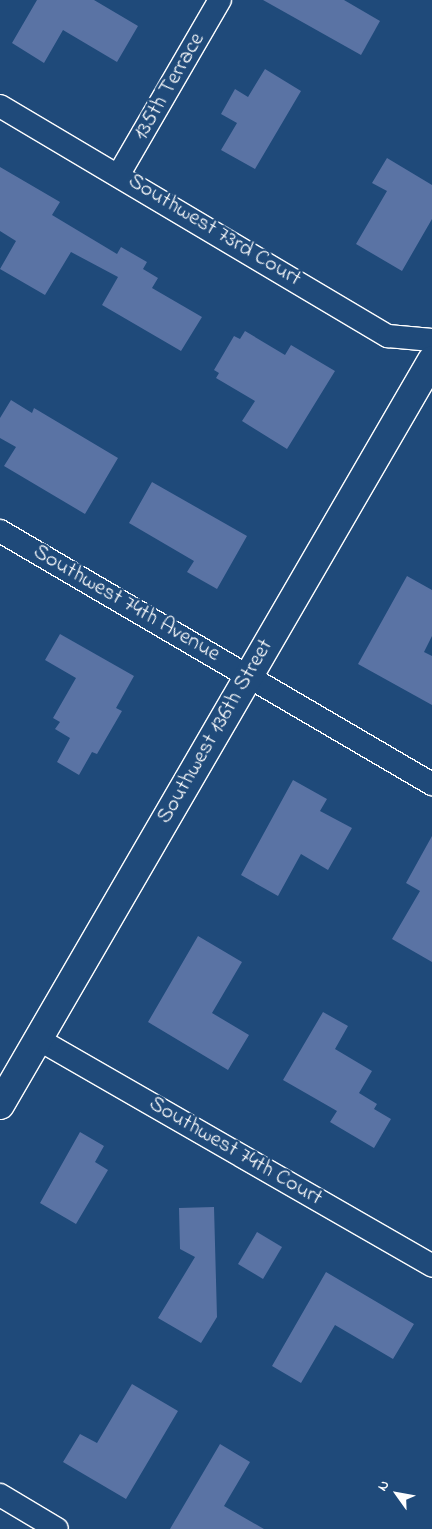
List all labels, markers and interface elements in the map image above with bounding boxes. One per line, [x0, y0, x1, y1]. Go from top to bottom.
street label: 135th Terrace [129, 29, 211, 145]
street label: Southwest 73rd Court [123, 169, 305, 293]
street label: Southwest 74th Avenue [28, 540, 224, 668]
street label: Southwest 136th Street [152, 635, 280, 829]
street label: Southwest 74th Court [144, 1092, 326, 1212]
north arrow [372, 1469, 422, 1519]
text: N [372, 1476, 395, 1495]

